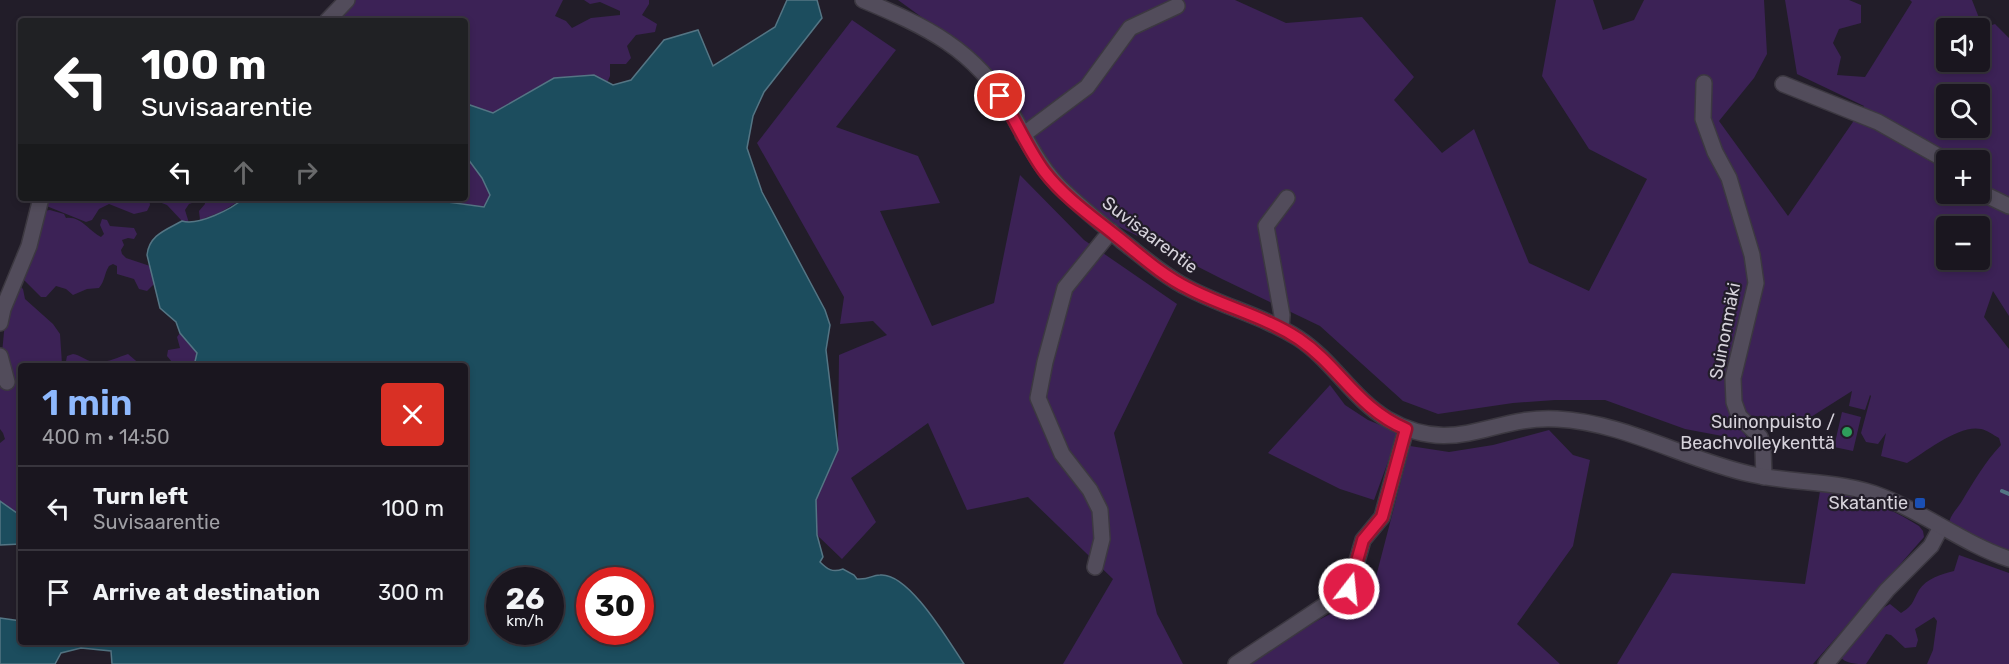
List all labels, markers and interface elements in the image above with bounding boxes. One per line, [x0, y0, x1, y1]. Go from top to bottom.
map controls [1936, 18, 1990, 270]
button: sound [1936, 18, 1990, 72]
text: 100 m [141, 40, 266, 90]
icon: left [42, 42, 120, 120]
pin [974, 70, 1025, 121]
icon: arrive [983, 79, 1016, 112]
button: search [1936, 84, 1990, 138]
text: Suvisaarentie [141, 91, 313, 123]
button: + [1936, 150, 1990, 204]
icon: left [164, 156, 197, 189]
icon: ahead [227, 156, 260, 189]
icon: right [290, 156, 323, 189]
street label: Suvisaarentie [1098, 192, 1202, 278]
button: − [1936, 216, 1990, 270]
street label: Suinonmäki [1705, 281, 1745, 381]
text: 1 min [42, 381, 133, 424]
button: close [381, 383, 444, 446]
place label: Suinonpuisto / Beachvolleykenttä [1680, 411, 1835, 454]
text: 400 m · 14:50 [42, 425, 170, 449]
marker: Suinonpuisto / Beachvolleykenttä [1840, 425, 1854, 439]
text: Turn left [93, 483, 188, 510]
icon: left [42, 492, 75, 525]
place label: Skatantie [1829, 492, 1908, 514]
text: 100 m [382, 495, 444, 522]
marker: Skatantie [1913, 496, 1927, 510]
text: Suvisaarentie [93, 510, 220, 534]
position arrow [1317, 557, 1381, 621]
speed limit sign: 30 [576, 567, 654, 645]
icon: arrive [42, 576, 75, 609]
text: Arrive at destination [93, 579, 320, 606]
text: 300 m [378, 579, 444, 606]
text: 26 [505, 581, 545, 617]
text: km/h [506, 612, 544, 630]

